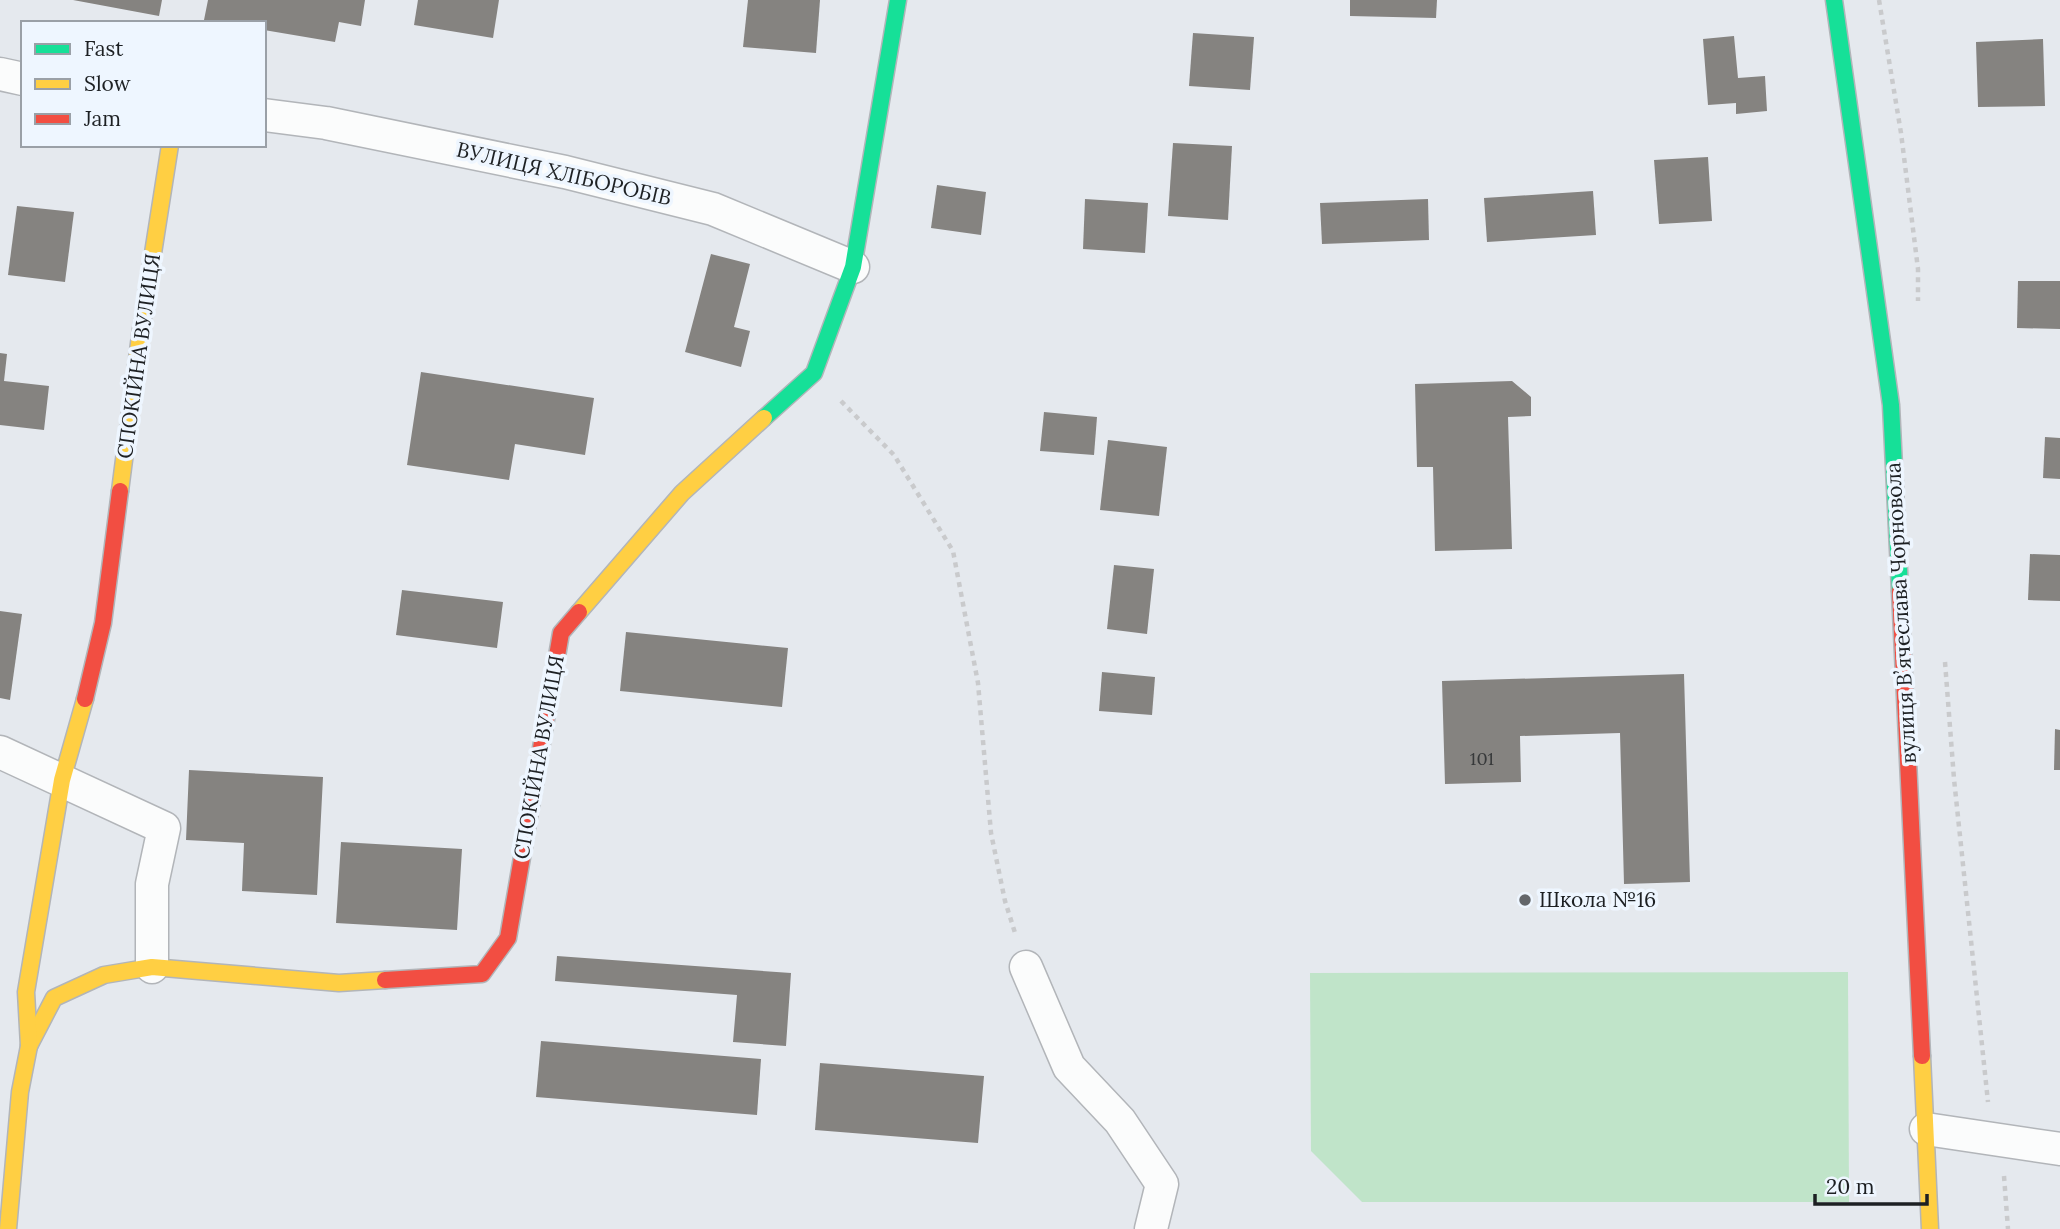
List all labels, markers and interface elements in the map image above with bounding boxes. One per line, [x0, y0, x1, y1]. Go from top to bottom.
legend [21, 21, 266, 147]
text: Fast [84, 35, 124, 62]
text: Slow [84, 70, 131, 97]
text: Jam [83, 105, 121, 132]
street label: ВУЛИЦЯ ХЛІБОРОБІВ [454, 136, 674, 211]
street label: СПОКІЙНА ВУЛИЦЯ [111, 252, 166, 460]
street label: вулиця Вʼячеслава Чорновола [1879, 462, 1922, 764]
street label: СПОКІЙНА ВУЛИЦЯ [507, 653, 570, 861]
house number: 101 [1470, 747, 1494, 770]
place label: Школа №16 [1539, 886, 1656, 913]
marker: Школа №16 [1517, 892, 1533, 908]
scale bar [1815, 1162, 1927, 1206]
text: 20 m [1826, 1173, 1875, 1200]

